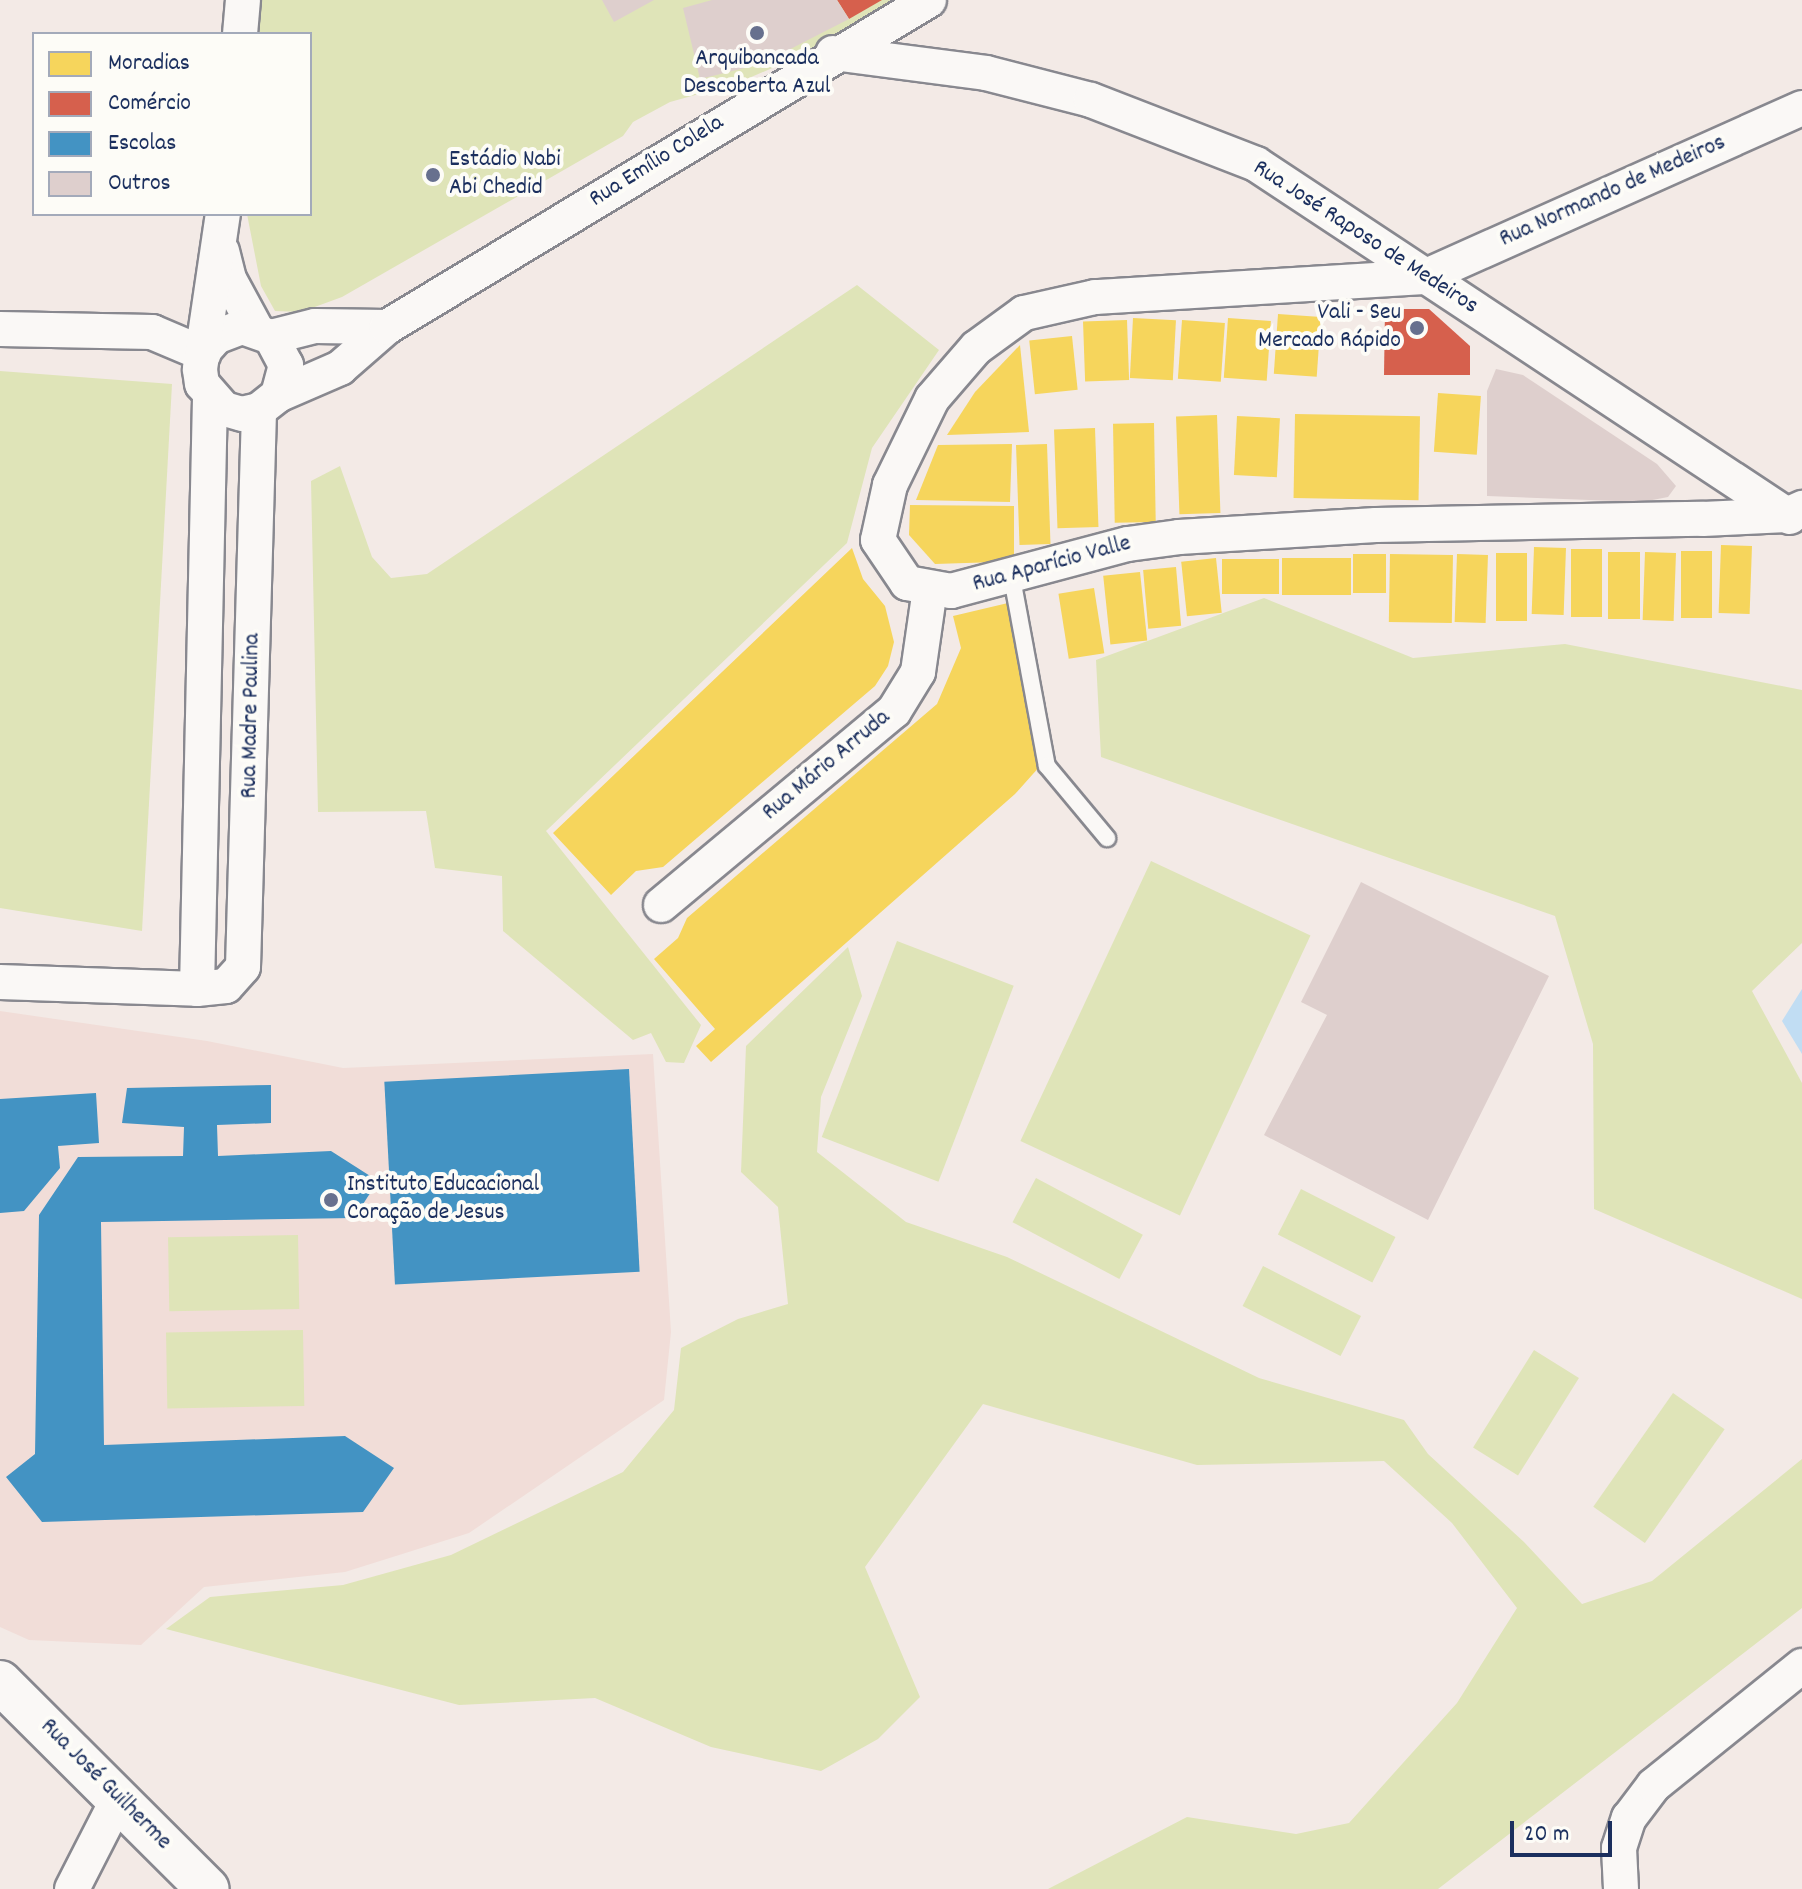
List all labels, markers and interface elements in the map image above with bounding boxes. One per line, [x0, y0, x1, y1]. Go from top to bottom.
marker: Arquibancada Descoberta Azul [748, 24, 766, 42]
legend [32, 32, 312, 216]
place label: Arquibancada Descoberta Azul [683, 46, 831, 102]
text: Moradias [108, 47, 190, 81]
text: Comércio [108, 87, 191, 121]
street label: Rua Emílio Colela [585, 109, 729, 215]
text: Escolas [108, 127, 176, 161]
street label: Rua Normando de Medeiros [1496, 129, 1730, 255]
place label: Estádio Nabi Abi Chedid [449, 147, 561, 203]
street label: Rua José Raposo de Medeiros [1247, 154, 1483, 322]
marker: Estádio Nabi Abi Chedid [424, 166, 442, 184]
text: Outros [108, 167, 171, 201]
place label: Vali - Seu Mercado Rápido [1258, 300, 1401, 356]
marker: Vali - Seu Mercado Rápido [1408, 319, 1426, 337]
street label: Rua Aparício Valle [970, 530, 1134, 600]
street label: Rua Madre Paulina [236, 633, 268, 799]
street label: Rua Mário Arruda [757, 704, 897, 828]
place label: Instituto Educacional Coração de Jesus [347, 1172, 539, 1228]
marker: Instituto Educacional Coração de Jesus [322, 1191, 340, 1209]
street label: Rua José Guilherme [33, 1713, 177, 1857]
scale bar [1514, 1805, 1616, 1855]
text: 20 m [1524, 1818, 1570, 1852]

